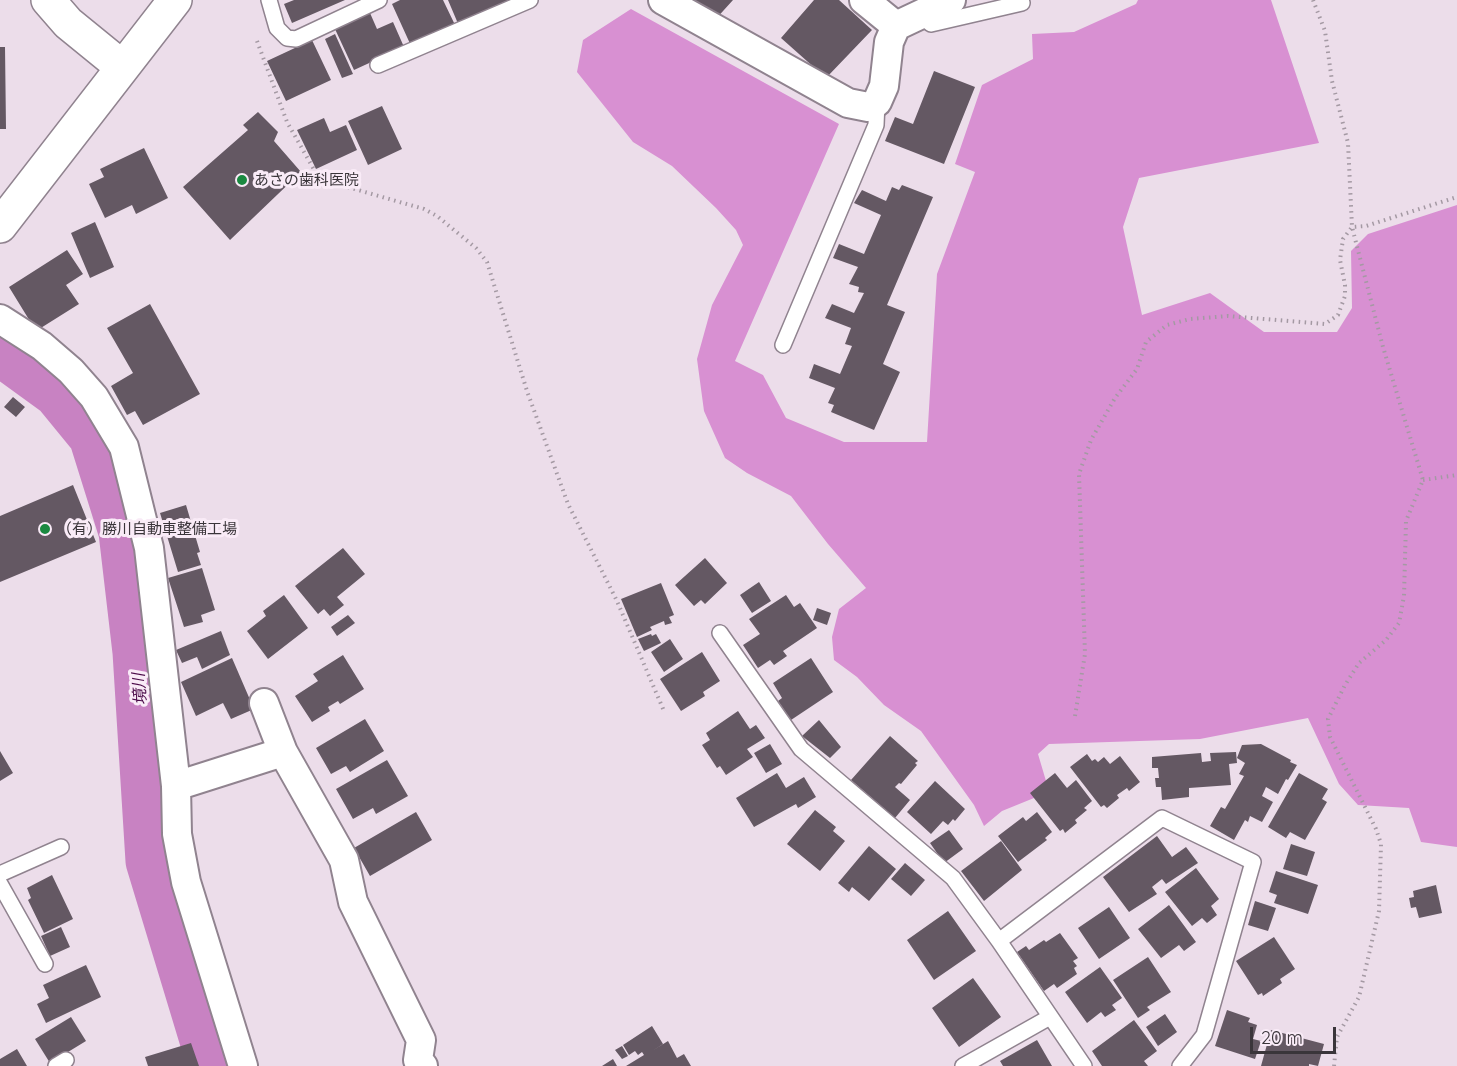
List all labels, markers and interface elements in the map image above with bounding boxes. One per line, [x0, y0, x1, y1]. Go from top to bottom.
place label: あさの歯科医院 [254, 171, 359, 189]
marker: あさの歯科医院 [235, 173, 249, 187]
place label: （有）勝川自動車整備工場 [57, 520, 237, 538]
marker: （有）勝川自動車整備工場 [38, 522, 52, 536]
water label: 境川 [129, 672, 151, 706]
scale bar [1253, 1015, 1338, 1053]
text: 20 m [1261, 1026, 1303, 1049]

